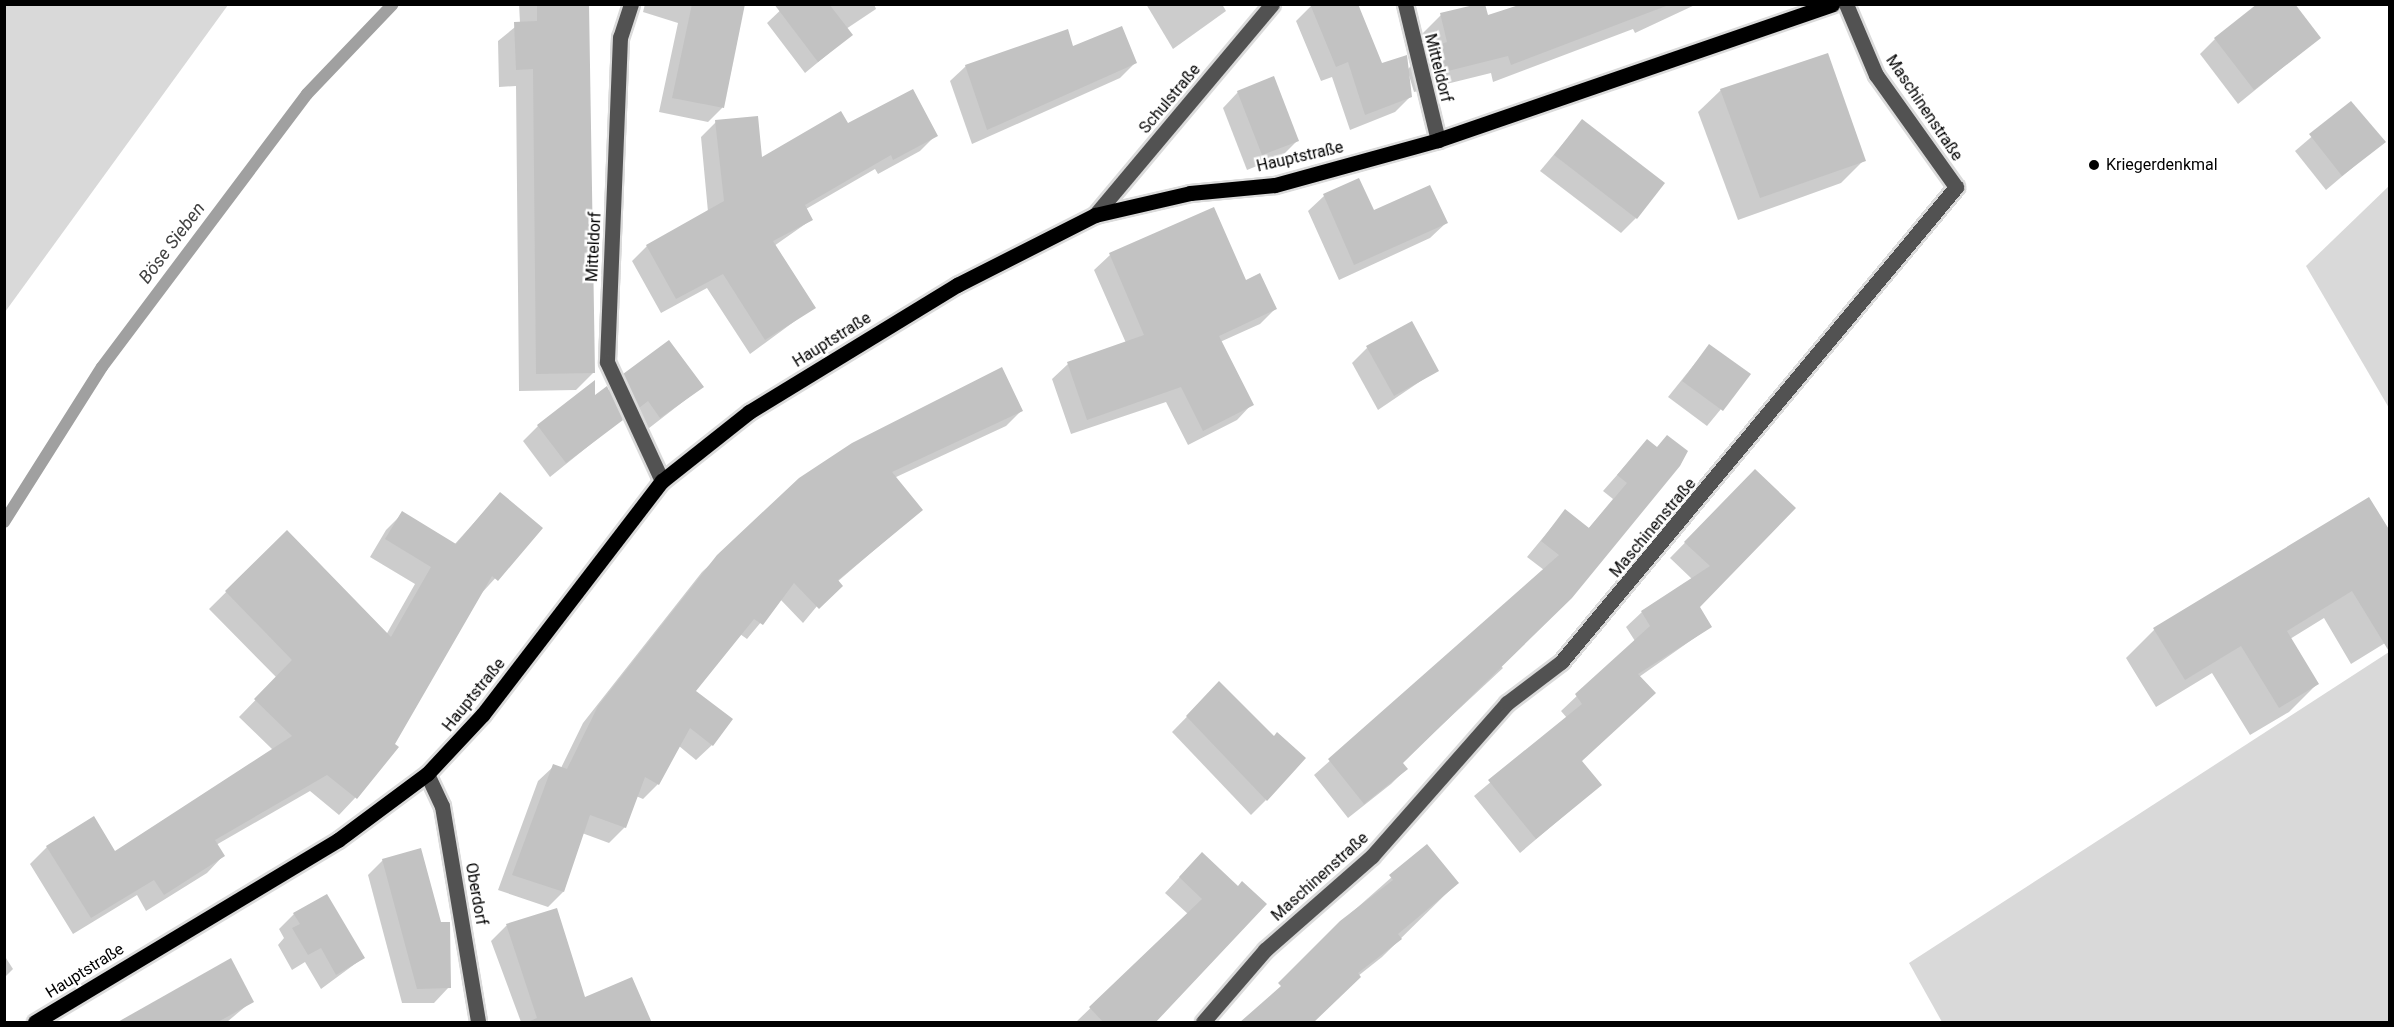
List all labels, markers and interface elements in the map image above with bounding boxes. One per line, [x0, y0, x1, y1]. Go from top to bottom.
street label: Mitteldorf [1420, 32, 1456, 104]
street label: Maschinenstraße [1882, 51, 1966, 165]
street label: Schulstraße [1135, 60, 1205, 138]
street label: Hauptstraße [1255, 138, 1345, 176]
place label: Kriegerdenkmal [2106, 155, 2218, 175]
marker: Kriegerdenkmal [2087, 158, 2101, 172]
water label: Böse Sieben [134, 198, 210, 288]
street label: Mitteldorf [583, 212, 605, 282]
street label: Hauptstraße [789, 308, 875, 372]
street label: Maschinenstraße [1606, 475, 1700, 581]
street label: Hauptstraße [439, 655, 509, 735]
street label: Maschinenstraße [1268, 829, 1372, 925]
street label: Oberdorf [461, 861, 491, 927]
street label: Hauptstraße [42, 939, 128, 1003]

